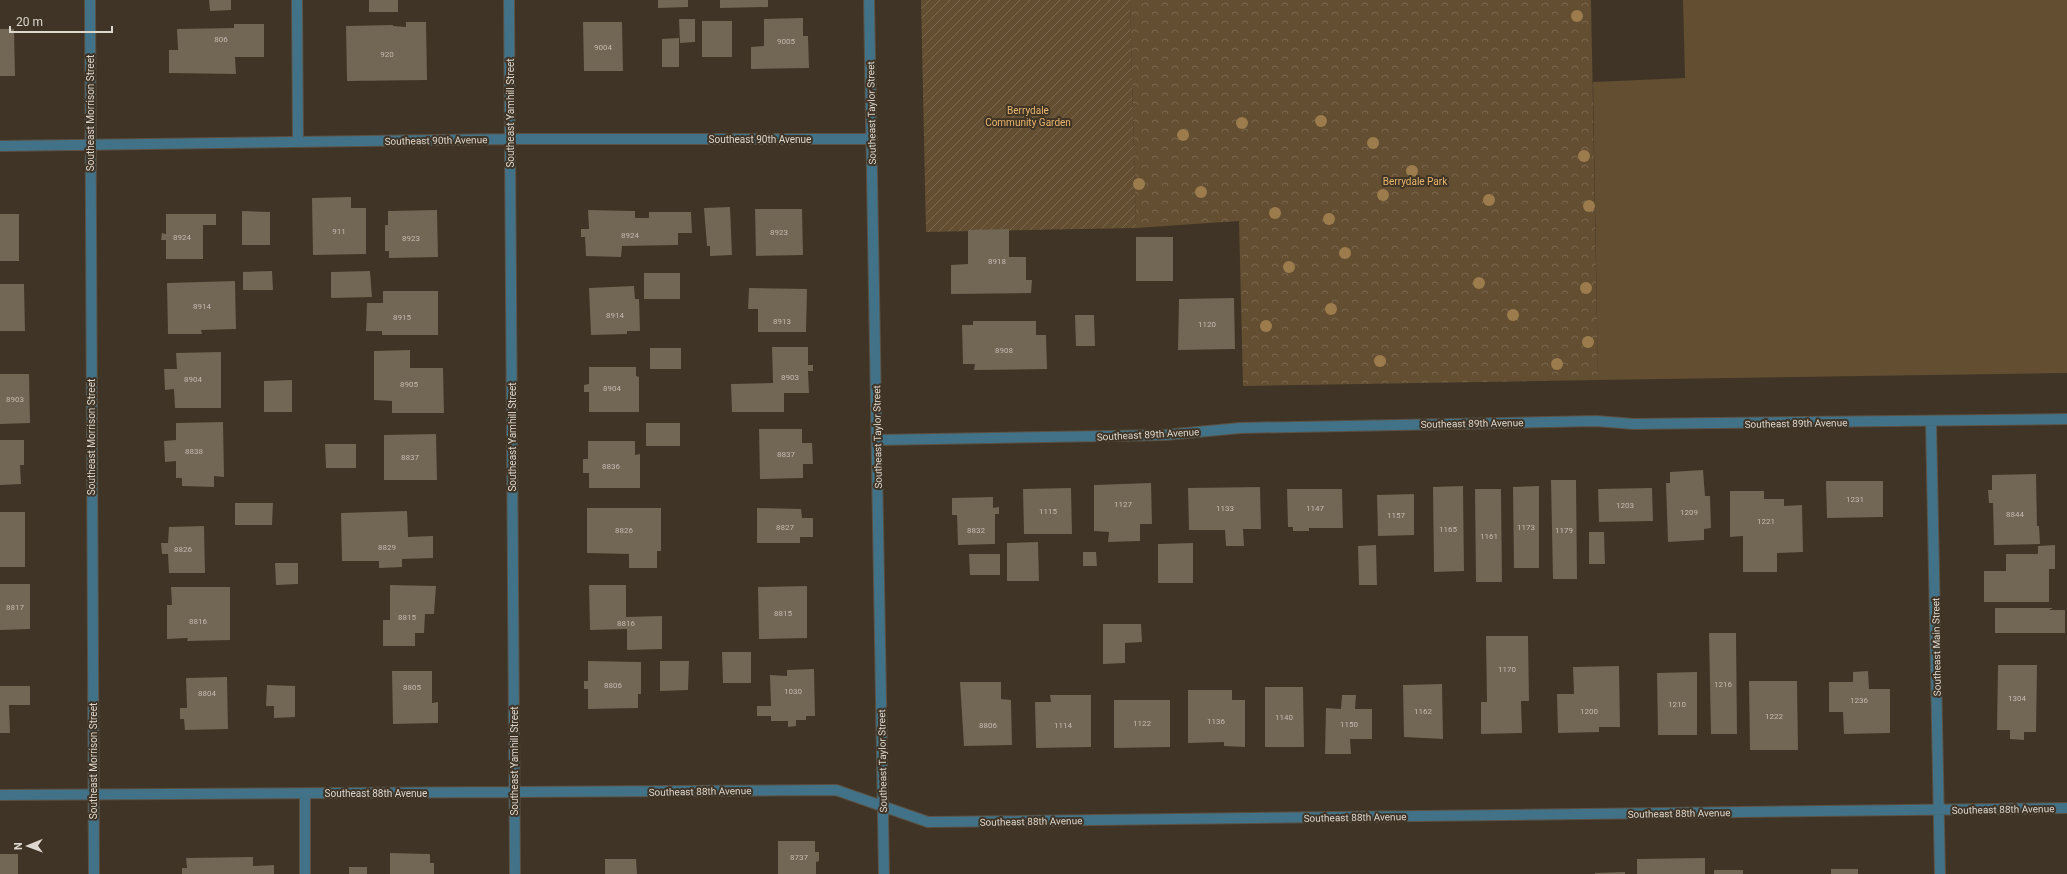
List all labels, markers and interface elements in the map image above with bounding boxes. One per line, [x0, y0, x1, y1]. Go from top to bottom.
scale bar [10, 8, 112, 34]
text: 20 m [16, 15, 43, 29]
house number: 806 [214, 35, 228, 44]
house number: 9005 [777, 37, 795, 46]
house number: 9004 [594, 43, 612, 52]
house number: 920 [380, 50, 394, 59]
street label: Southeast Morrison Street [85, 55, 96, 171]
street label: Southeast Yamhill Street [505, 58, 516, 168]
street label: Southeast Taylor Street [865, 61, 878, 165]
park label: Berrydale Community Garden [985, 105, 1071, 128]
street label: Southeast 90th Avenue [385, 134, 487, 147]
street label: Southeast 90th Avenue [709, 134, 811, 145]
park label: Berrydale Park [1383, 176, 1448, 187]
house number: 911 [332, 227, 346, 236]
house number: 8923 [770, 228, 788, 237]
house number: 8924 [621, 231, 639, 240]
house number: 8924 [173, 233, 191, 242]
house number: 8923 [402, 234, 420, 243]
house number: 8918 [988, 257, 1006, 266]
house number: 8914 [193, 302, 211, 311]
house number: 8914 [606, 311, 624, 320]
house number: 8915 [393, 313, 411, 322]
house number: 8913 [773, 317, 791, 326]
house number: 1120 [1198, 320, 1216, 329]
house number: 8908 [995, 346, 1013, 355]
house number: 8903 [781, 373, 799, 382]
house number: 8904 [184, 375, 202, 384]
street label: Southeast Morrison Street [86, 379, 97, 495]
house number: 8905 [400, 380, 418, 389]
street label: Southeast Yamhill Street [507, 382, 518, 492]
house number: 8904 [603, 384, 621, 393]
street label: Southeast Taylor Street [871, 385, 884, 489]
house number: 8903 [6, 395, 24, 404]
street label: Southeast 89th Avenue [1421, 417, 1523, 430]
street label: Southeast 89th Avenue [1745, 417, 1847, 430]
street label: Southeast 89th Avenue [1096, 426, 1200, 443]
house number: 8838 [185, 447, 203, 456]
house number: 8837 [777, 450, 795, 459]
house number: 8837 [401, 453, 419, 462]
house number: 8836 [602, 462, 620, 471]
house number: 1231 [1846, 495, 1864, 504]
house number: 1127 [1114, 500, 1132, 509]
house number: 1203 [1616, 501, 1634, 510]
house number: 1133 [1216, 504, 1234, 513]
house number: 1147 [1306, 504, 1324, 513]
house number: 1115 [1039, 507, 1057, 516]
house number: 1209 [1680, 508, 1698, 517]
house number: 8844 [2006, 510, 2024, 519]
house number: 1157 [1387, 511, 1405, 520]
house number: 1221 [1757, 517, 1775, 526]
house number: 8827 [776, 523, 794, 532]
house number: 1173 [1517, 523, 1535, 532]
house number: 1165 [1439, 525, 1457, 534]
house number: 8826 [615, 526, 633, 535]
house number: 8832 [967, 526, 985, 535]
house number: 1179 [1555, 526, 1573, 535]
house number: 1161 [1480, 532, 1498, 541]
house number: 8829 [378, 543, 396, 552]
house number: 8826 [174, 545, 192, 554]
street label: Southeast Main Street [1930, 598, 1943, 696]
house number: 8817 [6, 603, 24, 612]
house number: 8815 [774, 609, 792, 618]
house number: 8815 [398, 613, 416, 622]
house number: 8816 [189, 617, 207, 626]
house number: 8816 [617, 619, 635, 628]
house number: 1170 [1498, 665, 1516, 674]
house number: 1216 [1714, 680, 1732, 689]
house number: 8806 [604, 681, 622, 690]
house number: 8805 [403, 683, 421, 692]
house number: 1030 [784, 687, 802, 696]
house number: 8804 [198, 689, 216, 698]
house number: 1304 [2008, 694, 2026, 703]
house number: 1236 [1850, 696, 1868, 705]
house number: 1210 [1668, 700, 1686, 709]
street label: Southeast Morrison Street [88, 703, 99, 819]
street label: Southeast Yamhill Street [509, 706, 520, 816]
house number: 1162 [1414, 707, 1432, 716]
house number: 1200 [1580, 707, 1598, 716]
street label: Southeast Taylor Street [876, 709, 889, 813]
house number: 1222 [1765, 712, 1783, 721]
house number: 1140 [1275, 713, 1293, 722]
house number: 1136 [1207, 717, 1225, 726]
house number: 1122 [1133, 719, 1151, 728]
house number: 1150 [1340, 720, 1358, 729]
house number: 8806 [979, 721, 997, 730]
house number: 1114 [1054, 721, 1072, 730]
street label: Southeast 88th Avenue [649, 785, 751, 798]
street label: Southeast 88th Avenue [325, 788, 427, 799]
street label: Southeast 88th Avenue [1952, 803, 2054, 816]
street label: Southeast 88th Avenue [1628, 807, 1730, 820]
street label: Southeast 88th Avenue [1304, 811, 1406, 824]
street label: Southeast 88th Avenue [980, 815, 1082, 828]
north arrow [8, 826, 48, 866]
text: N [12, 842, 25, 850]
house number: 8737 [790, 853, 808, 862]

